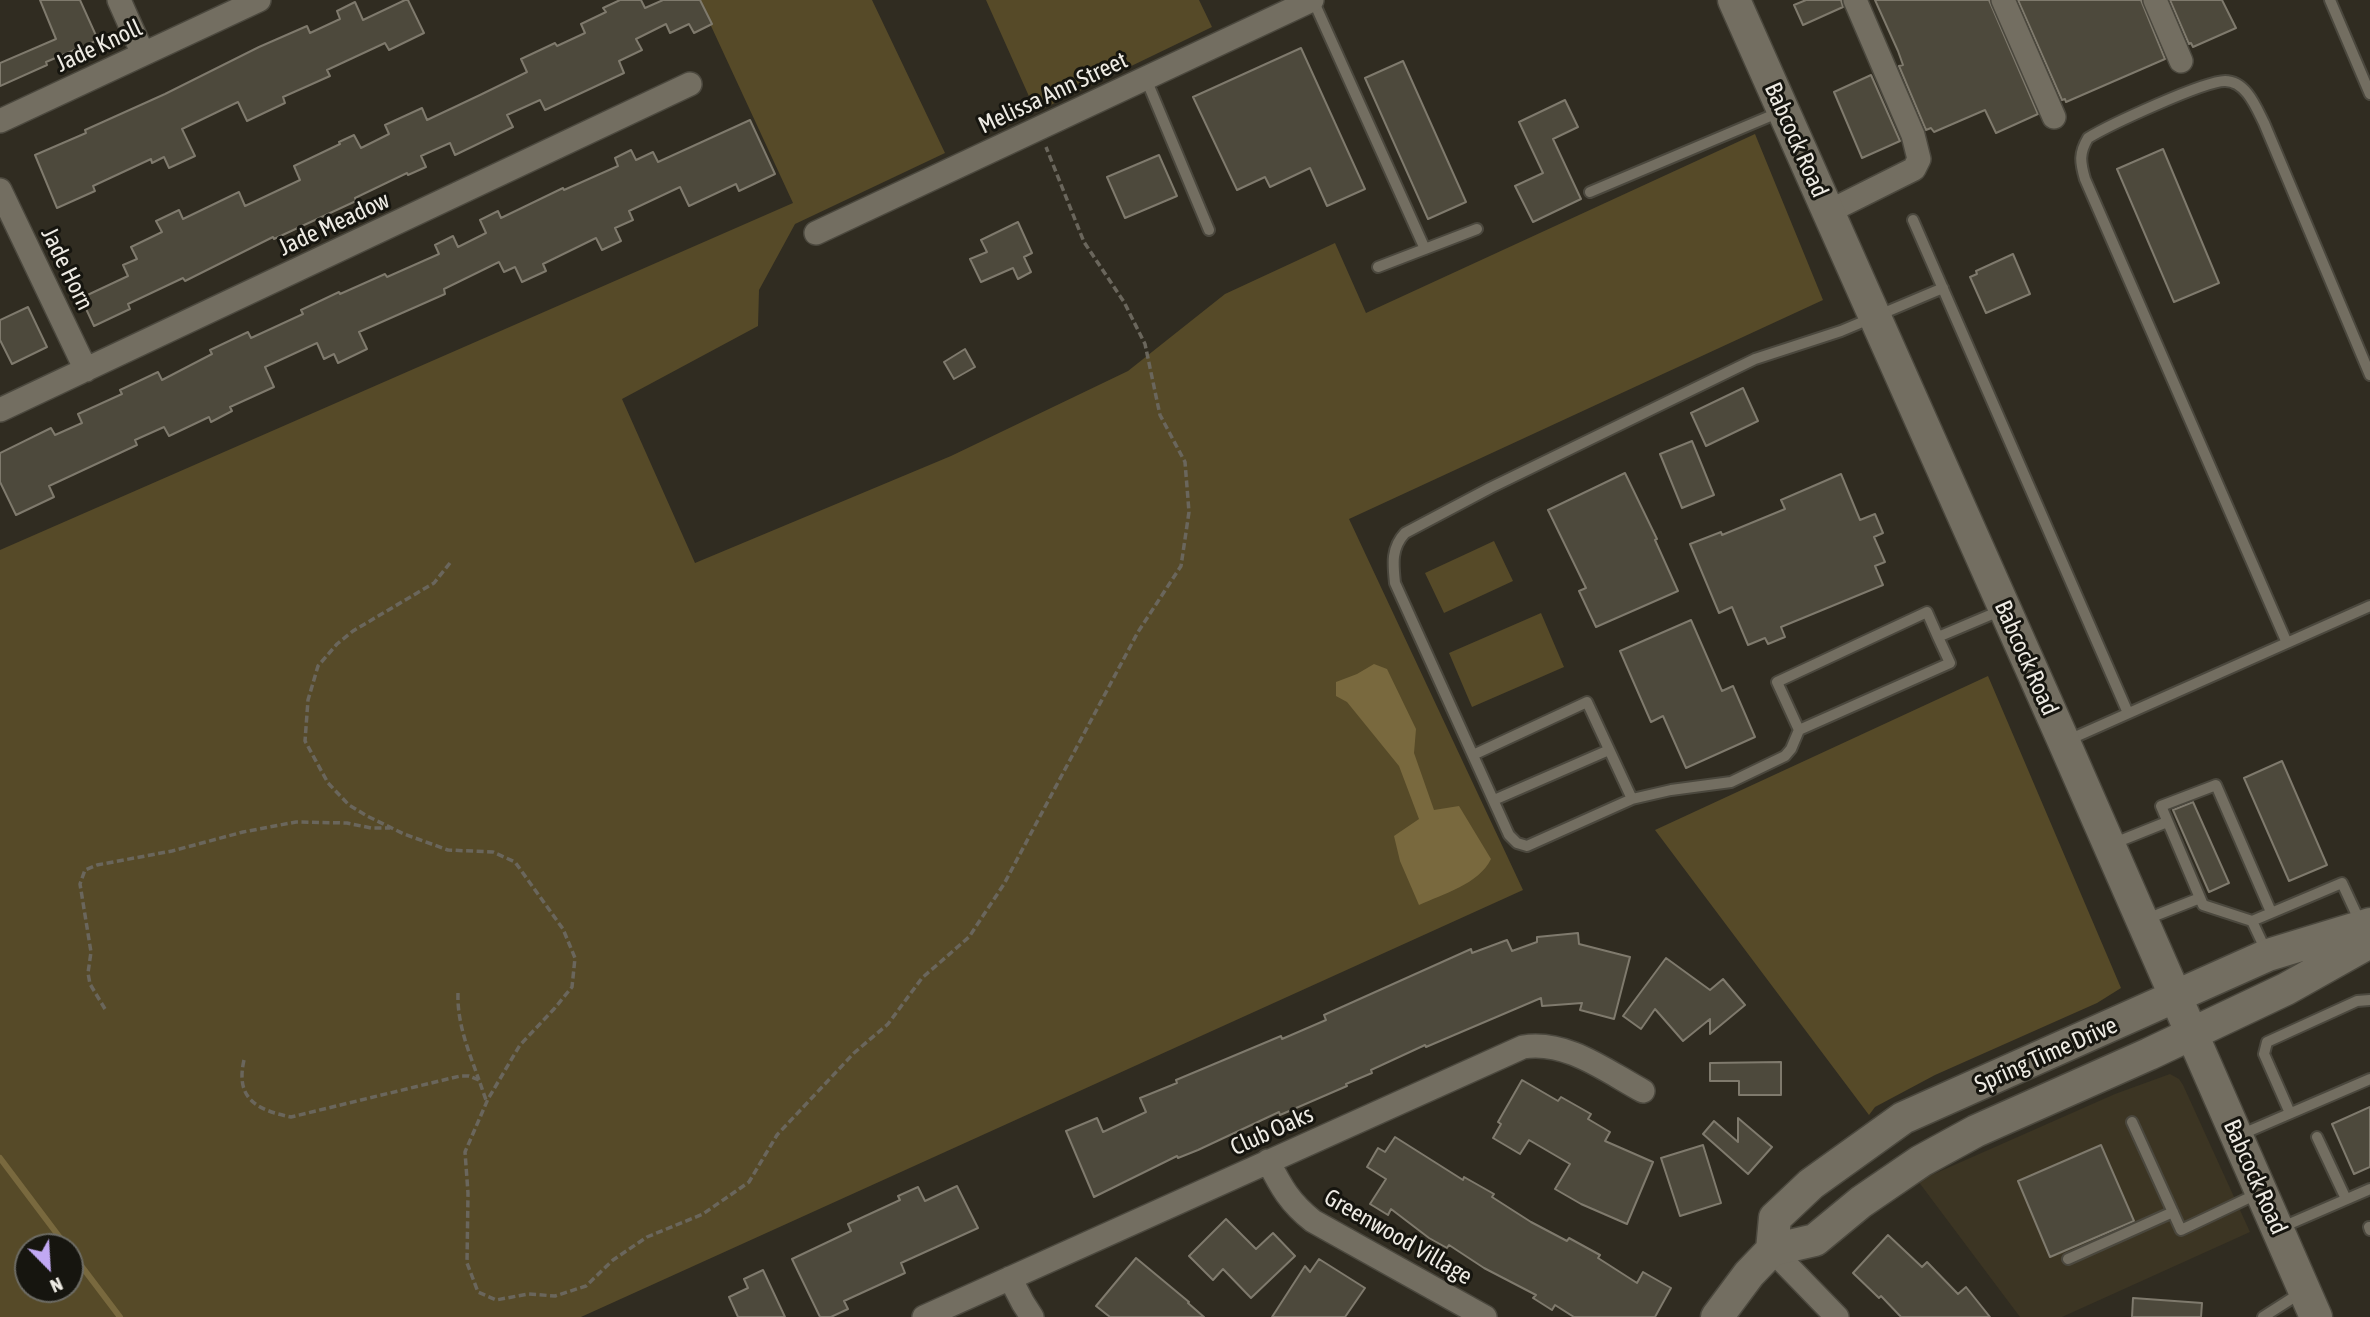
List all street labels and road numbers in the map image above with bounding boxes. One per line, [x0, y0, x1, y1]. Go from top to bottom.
street label: Jade Knoll [51, 14, 147, 78]
street label: Melissa Ann Street [974, 46, 1132, 140]
street label: Babcock Road [1758, 78, 1834, 202]
street label: Jade Meadow [274, 186, 394, 262]
street label: Jade Horn [35, 223, 99, 315]
street label: Babcock Road [1988, 596, 2064, 720]
street label: Spring Time Drive [1970, 1011, 2122, 1099]
street label: Club Oaks [1226, 1100, 1318, 1162]
street label: Babcock Road [2217, 1115, 2293, 1239]
street label: Greenwood Village [1319, 1183, 1477, 1291]

